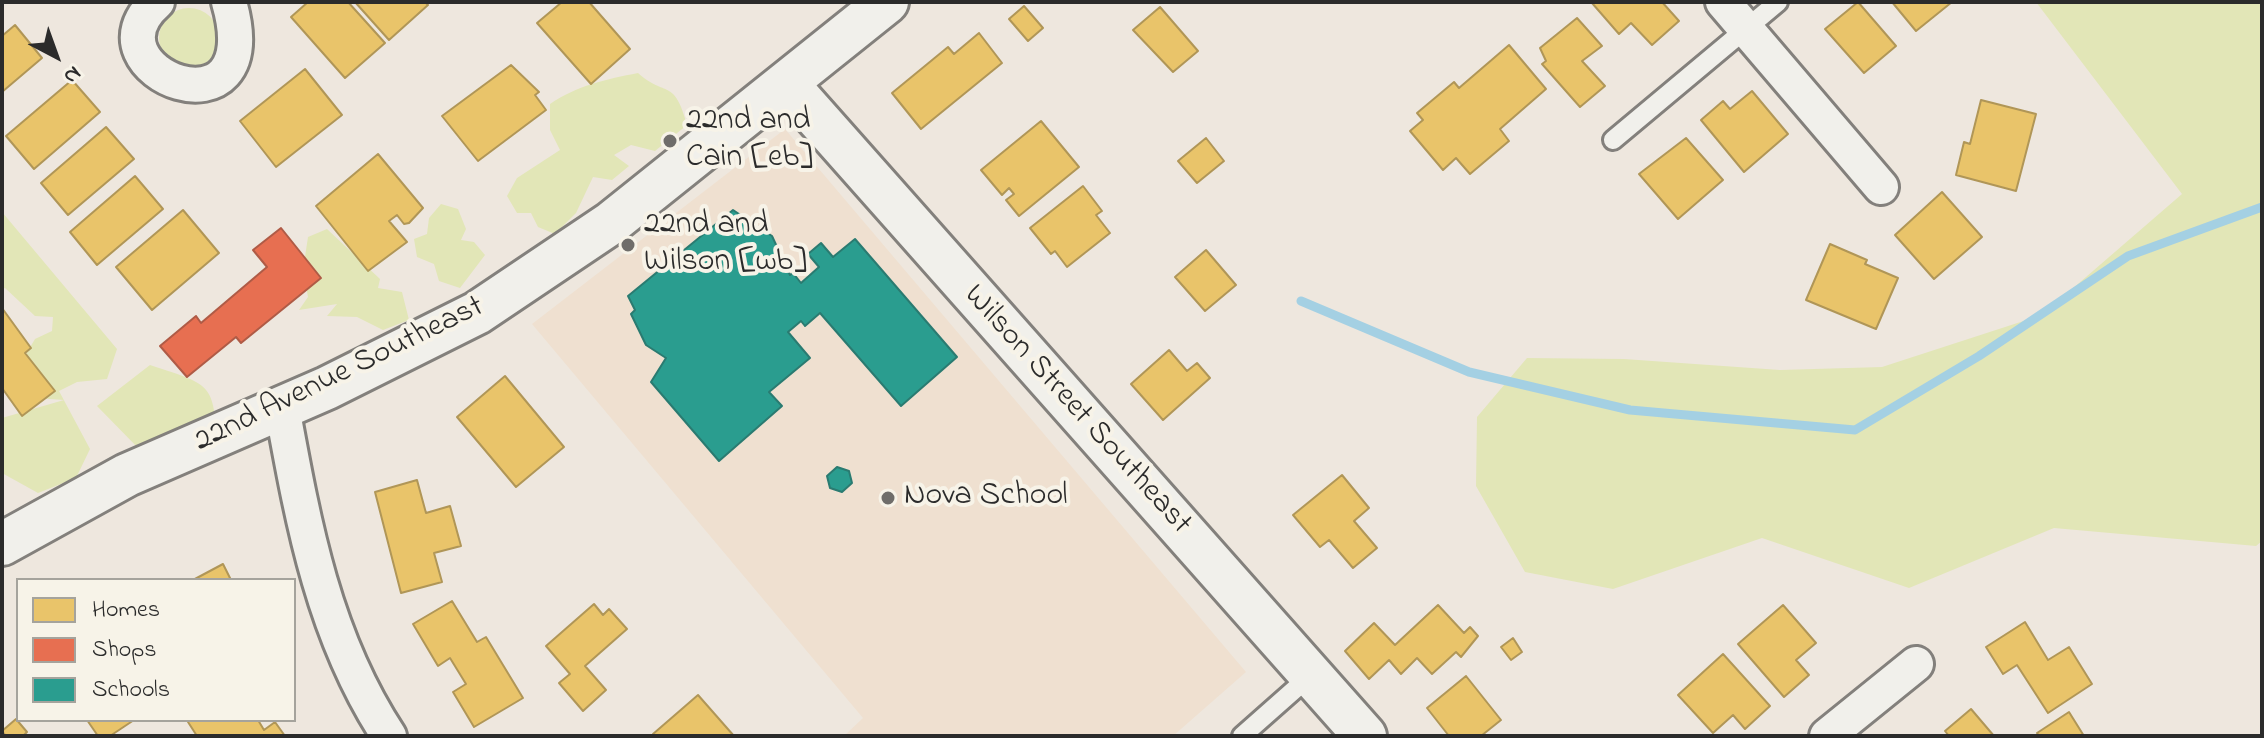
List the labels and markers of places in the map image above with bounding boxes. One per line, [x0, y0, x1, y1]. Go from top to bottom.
place label: 22nd and Cain [eb] [686, 104, 813, 179]
marker: 22nd and Cain [eb] [661, 132, 679, 150]
place label: 22nd and Wilson [wb] [644, 208, 807, 283]
marker: 22nd and Wilson [wb] [619, 236, 637, 254]
place label: Nova School [904, 479, 1068, 517]
marker: Nova School [879, 489, 897, 507]

